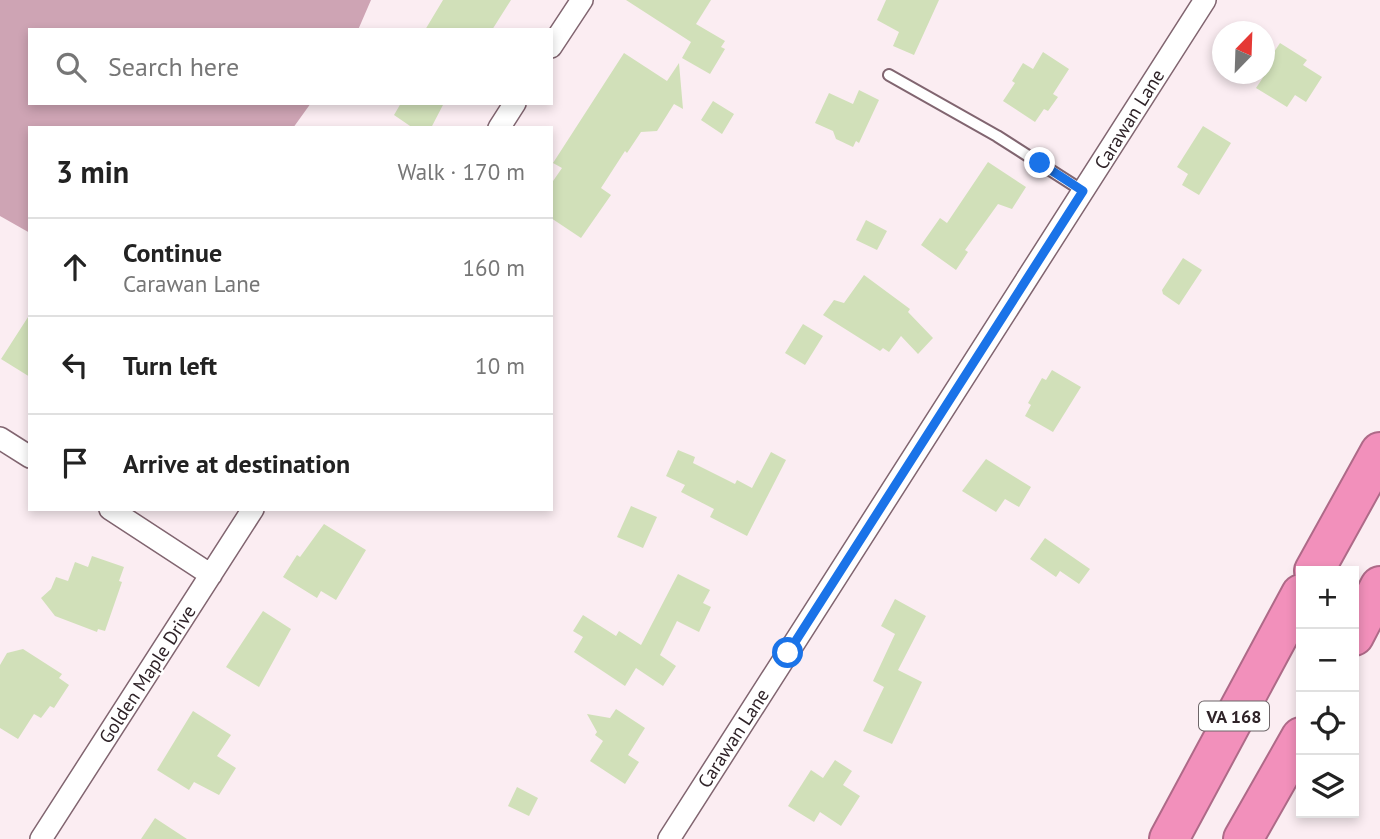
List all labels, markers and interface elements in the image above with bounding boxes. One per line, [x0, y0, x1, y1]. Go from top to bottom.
north arrow [1212, 21, 1275, 84]
search box [28, 28, 553, 105]
icon: search [52, 48, 90, 86]
text: Search here [108, 50, 239, 83]
street label: Carawan Lane [1089, 64, 1169, 174]
route end [1024, 147, 1055, 178]
text: 3 min [56, 152, 129, 191]
text: Walk · 170 m [398, 157, 525, 186]
text: Continue [123, 236, 222, 269]
icon: ahead [56, 248, 94, 286]
text: 160 m [463, 253, 525, 282]
text: Carawan Lane [123, 269, 261, 298]
icon: left [56, 346, 94, 384]
text: Turn left [123, 349, 217, 382]
text: 10 m [475, 351, 525, 380]
icon: arrive [56, 444, 94, 482]
text: Arrive at destination [123, 447, 350, 480]
map controls [1296, 566, 1359, 818]
button: + [1296, 566, 1359, 629]
street label: Golden Maple Drive [93, 600, 201, 748]
button: − [1296, 629, 1359, 692]
route start [772, 637, 803, 668]
street label: Carawan Lane [692, 684, 774, 792]
button: locate [1296, 692, 1359, 755]
road number: VA 168 [1199, 702, 1269, 730]
button: layers [1296, 755, 1359, 818]

